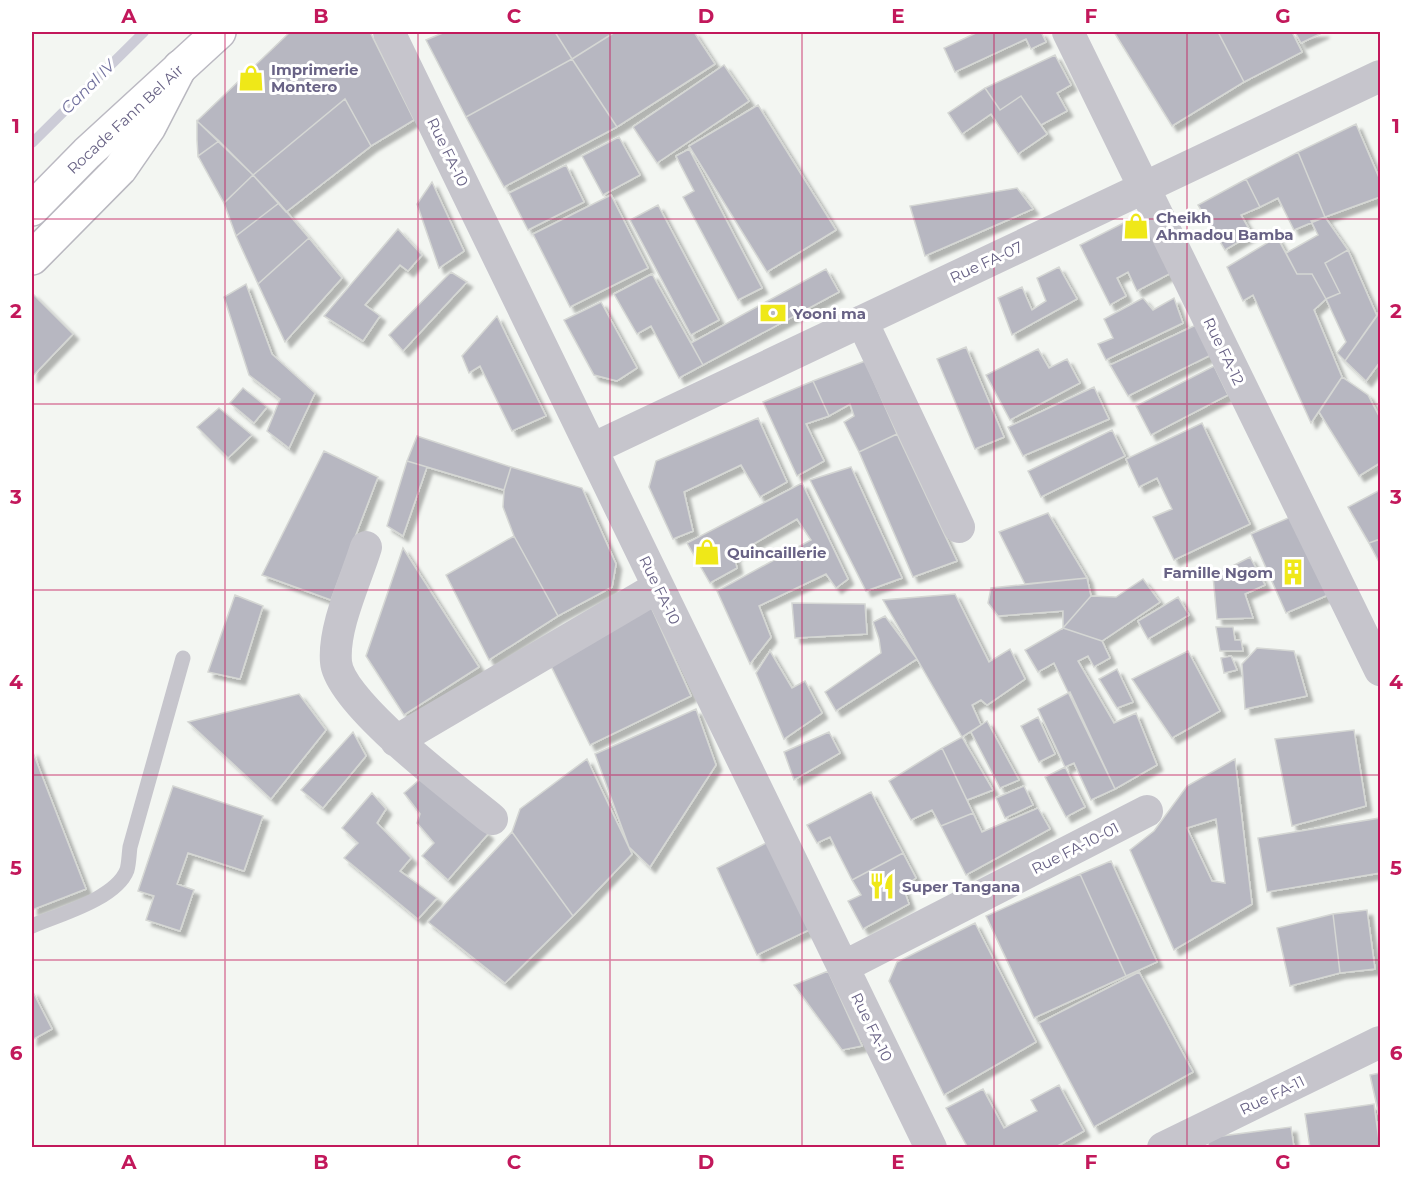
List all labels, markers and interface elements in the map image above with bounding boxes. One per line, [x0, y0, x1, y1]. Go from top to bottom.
text: A [120, 4, 137, 28]
text: B [313, 4, 329, 28]
text: C [507, 4, 522, 28]
text: D [698, 4, 714, 28]
text: E [891, 4, 905, 28]
text: F [1085, 4, 1098, 28]
text: G [1275, 4, 1291, 28]
water label: Canal IV [57, 55, 120, 118]
street label: Rocade Fann Bel Air [63, 60, 187, 178]
place label: Imprimerie Montero [271, 60, 359, 96]
shop icon: Imprimerie Montero [236, 63, 266, 93]
text: 1 [12, 114, 20, 138]
street label: Rue FA-10 [423, 114, 473, 190]
text: 1 [1392, 114, 1400, 138]
place label: Cheikh Ahmadou Bamba [1155, 208, 1294, 244]
shop icon: Cheikh Ahmadou Bamba [1121, 211, 1151, 241]
street label: Rue FA-07 [947, 237, 1025, 287]
bank icon: Yooni ma [758, 298, 788, 328]
text: 2 [10, 299, 22, 323]
text: 2 [1390, 299, 1402, 323]
place label: Yooni ma [792, 304, 866, 323]
street label: Rue FA-12 [1199, 314, 1249, 388]
text: 3 [9, 485, 22, 509]
text: 3 [1389, 485, 1402, 509]
shop icon: Quincaillerie [692, 537, 722, 567]
place label: Quincaillerie [727, 543, 826, 562]
street label: Rue FA-10 [635, 552, 685, 628]
building icon: Famille Ngom [1278, 557, 1308, 587]
place label: Famille Ngom [1163, 563, 1273, 582]
text: 4 [9, 670, 23, 694]
text: 4 [1389, 670, 1403, 694]
street label: Rue FA-10-01 [1028, 818, 1122, 878]
text: 5 [10, 856, 22, 880]
text: 5 [1390, 856, 1402, 880]
restaurant icon: Super Tangana [867, 871, 897, 901]
place label: Super Tangana [902, 877, 1020, 896]
street label: Rue FA-10 [847, 989, 897, 1065]
text: 6 [10, 1041, 23, 1065]
text: 6 [1390, 1041, 1403, 1065]
street label: Rue FA-11 [1236, 1071, 1308, 1119]
text: A [120, 1150, 137, 1174]
text: B [313, 1150, 329, 1174]
text: C [507, 1150, 522, 1174]
text: D [698, 1150, 714, 1174]
text: E [891, 1150, 905, 1174]
text: F [1085, 1150, 1098, 1174]
text: G [1275, 1150, 1291, 1174]

